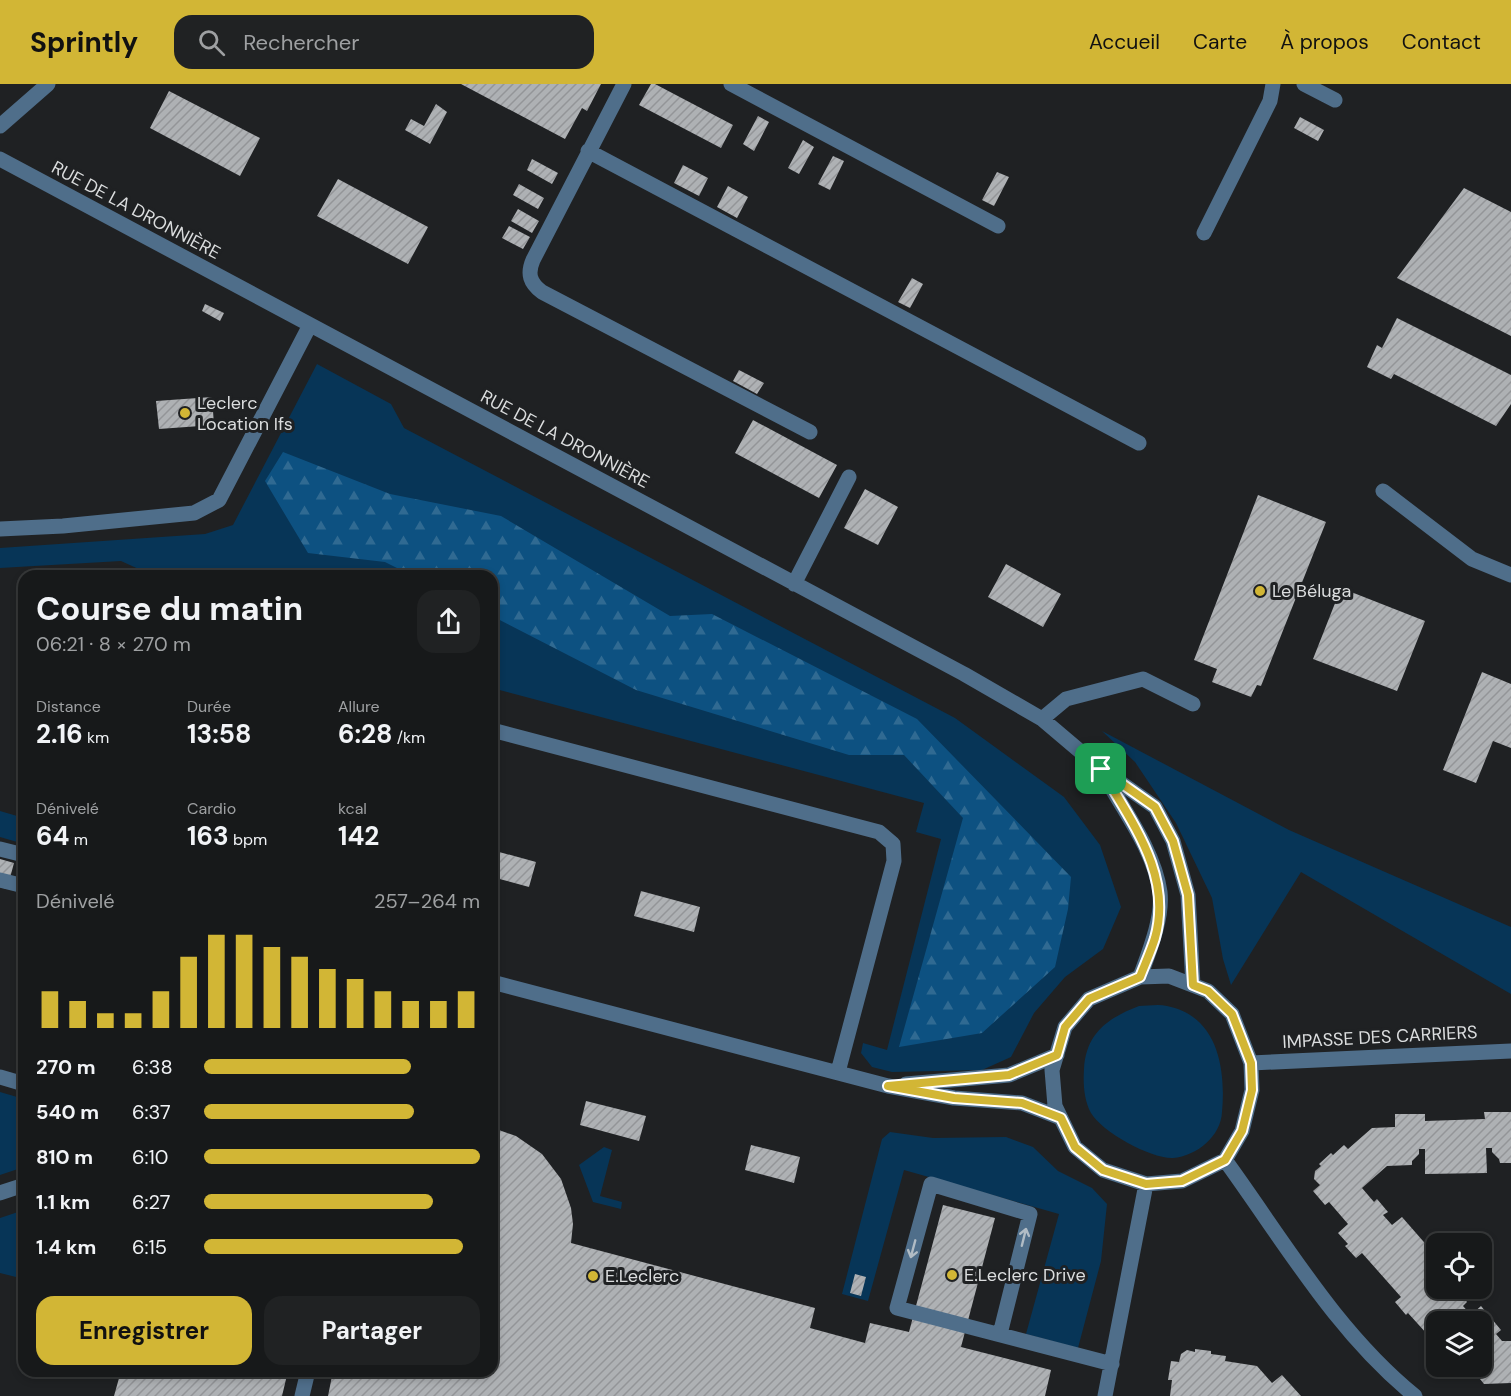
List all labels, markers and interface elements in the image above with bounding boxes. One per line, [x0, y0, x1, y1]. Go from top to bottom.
search box [174, 15, 594, 69]
text: Sprintly [30, 24, 138, 61]
icon: search [195, 26, 228, 59]
text: Rechercher [243, 28, 359, 57]
text: Accueil [1089, 28, 1160, 56]
text: Carte [1193, 28, 1247, 56]
text: À propos [1280, 28, 1369, 56]
text: Contact [1402, 28, 1481, 56]
street label: RUE DE LA DRONNIÈRE [47, 155, 225, 265]
street label: RUE DE LA DRONNIÈRE [476, 384, 654, 494]
place label: Leclerc Location Ifs [197, 391, 293, 436]
marker: Leclerc Location Ifs [178, 406, 192, 420]
place label: Le Béluga [1272, 579, 1351, 603]
marker: Le Béluga [1253, 584, 1267, 598]
text: Course du matin [36, 587, 303, 630]
button: share [417, 590, 480, 653]
text: 06:21 · 8 × 270 m [36, 631, 191, 657]
text: Distance [36, 696, 101, 717]
text: Durée [187, 696, 231, 717]
text: Allure [338, 696, 380, 717]
text: 2.16 [36, 717, 83, 751]
text: 13:58 [187, 717, 251, 751]
text: 6:28 [338, 717, 392, 751]
text: km [83, 727, 109, 748]
text: /km [392, 727, 425, 748]
pin [1075, 743, 1126, 794]
icon: arrive [1084, 752, 1117, 785]
text: Dénivelé [36, 798, 99, 819]
text: Cardio [187, 798, 236, 819]
text: kcal [338, 798, 367, 819]
text: 64 [36, 819, 69, 853]
text: 163 [187, 819, 229, 853]
text: 142 [338, 819, 379, 853]
text: m [69, 829, 88, 850]
text: bpm [229, 829, 267, 850]
text: Dénivelé [36, 888, 115, 914]
text: 257–264 m [374, 888, 480, 914]
street label: IMPASSE DES CARRIERS [1282, 1020, 1478, 1054]
text: 270 m [36, 1054, 96, 1080]
text: 6:38 [132, 1054, 173, 1080]
text: 540 m [36, 1099, 99, 1125]
text: 6:37 [132, 1099, 171, 1125]
text: 810 m [36, 1144, 93, 1170]
text: 6:10 [132, 1144, 169, 1170]
text: 1.1 km [36, 1189, 90, 1215]
text: 6:27 [132, 1189, 170, 1215]
one-way arrow [1019, 1228, 1031, 1247]
map controls [1426, 1233, 1492, 1377]
button: locate [1426, 1233, 1492, 1299]
text: 1.4 km [36, 1234, 96, 1260]
text: 6:15 [132, 1234, 167, 1260]
one-way arrow [906, 1240, 918, 1259]
place label: E.Leclerc Drive [964, 1263, 1086, 1287]
place label: E.Leclerc [605, 1264, 679, 1288]
marker: E.Leclerc Drive [945, 1268, 959, 1282]
marker: E.Leclerc [586, 1269, 600, 1283]
button: Enregistrer [36, 1296, 252, 1365]
button: Partager [264, 1296, 480, 1365]
button: layers [1426, 1311, 1492, 1377]

